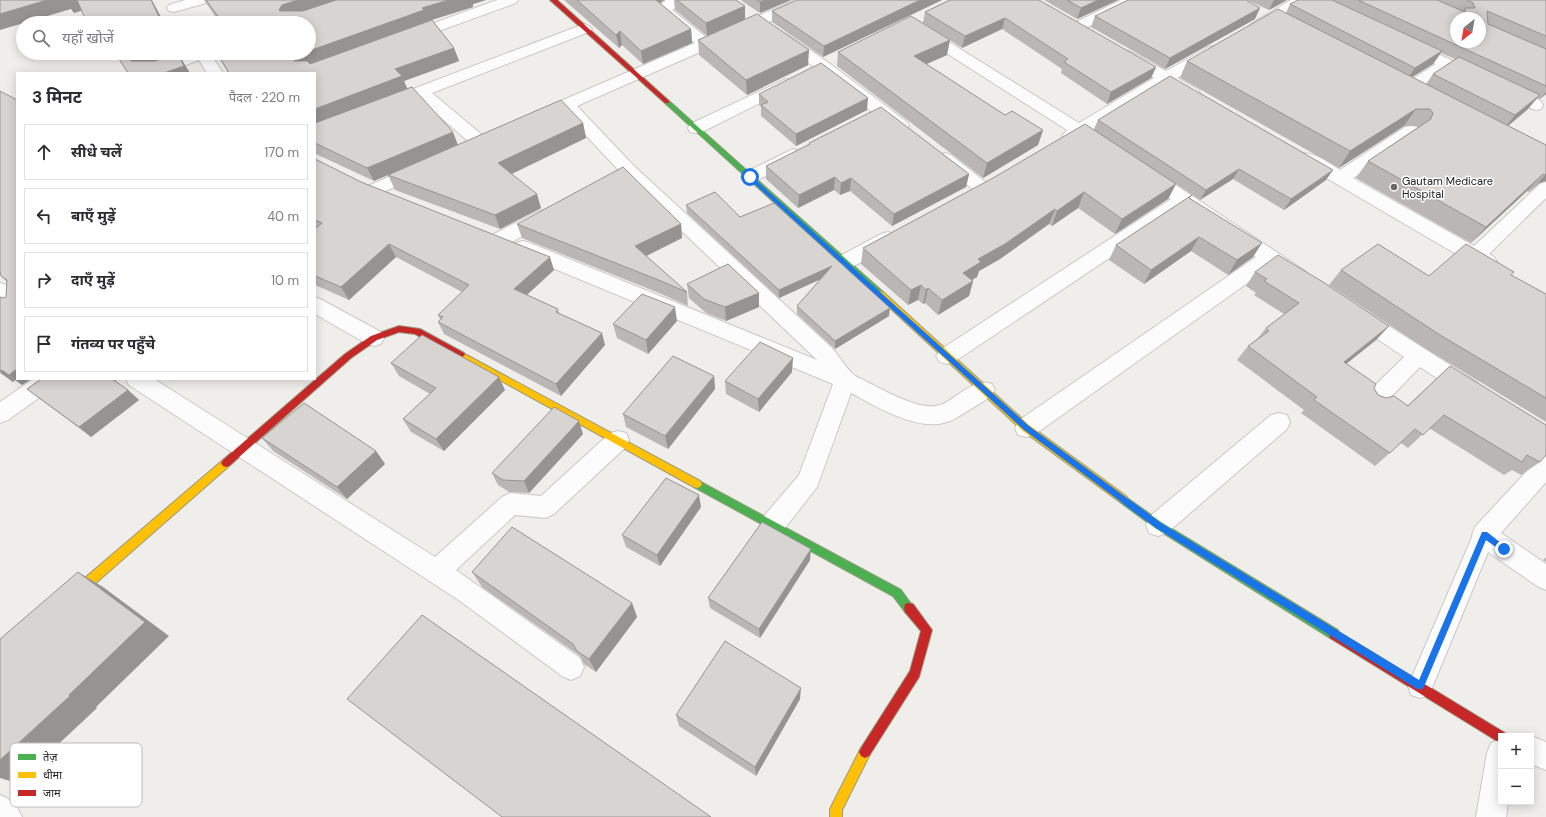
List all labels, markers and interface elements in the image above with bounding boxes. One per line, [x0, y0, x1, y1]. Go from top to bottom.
north arrow [1450, 12, 1486, 48]
search box [16, 16, 316, 60]
icon: search [30, 27, 52, 49]
text: यहाँ खोजें [62, 28, 114, 48]
text: 3 मिनट [32, 86, 82, 108]
text: पैदल · 220 m [229, 89, 300, 106]
icon: ahead [33, 141, 55, 163]
text: सीधे चलें [71, 142, 122, 162]
text: 170 m [264, 144, 299, 161]
route start [741, 168, 759, 186]
place label: Gautam Medicare Hospital [1402, 174, 1493, 201]
marker: Gautam Medicare Hospital [1389, 182, 1399, 192]
icon: left [33, 205, 55, 227]
text: बाएँ मुड़ें [71, 206, 116, 226]
text: 40 m [267, 208, 299, 225]
icon: right [33, 269, 55, 291]
text: दाएँ मुड़ें [71, 270, 115, 290]
text: 10 m [271, 272, 299, 289]
icon: arrive [33, 333, 55, 355]
text: गंतव्य पर पहुँचे [71, 334, 155, 354]
route end [1495, 540, 1513, 558]
map controls [1498, 733, 1534, 805]
button: + [1498, 733, 1534, 769]
legend [10, 743, 142, 807]
text: तेज़ [43, 750, 58, 764]
text: धीमा [43, 768, 62, 782]
button: − [1498, 769, 1534, 805]
text: जाम [43, 786, 61, 800]

